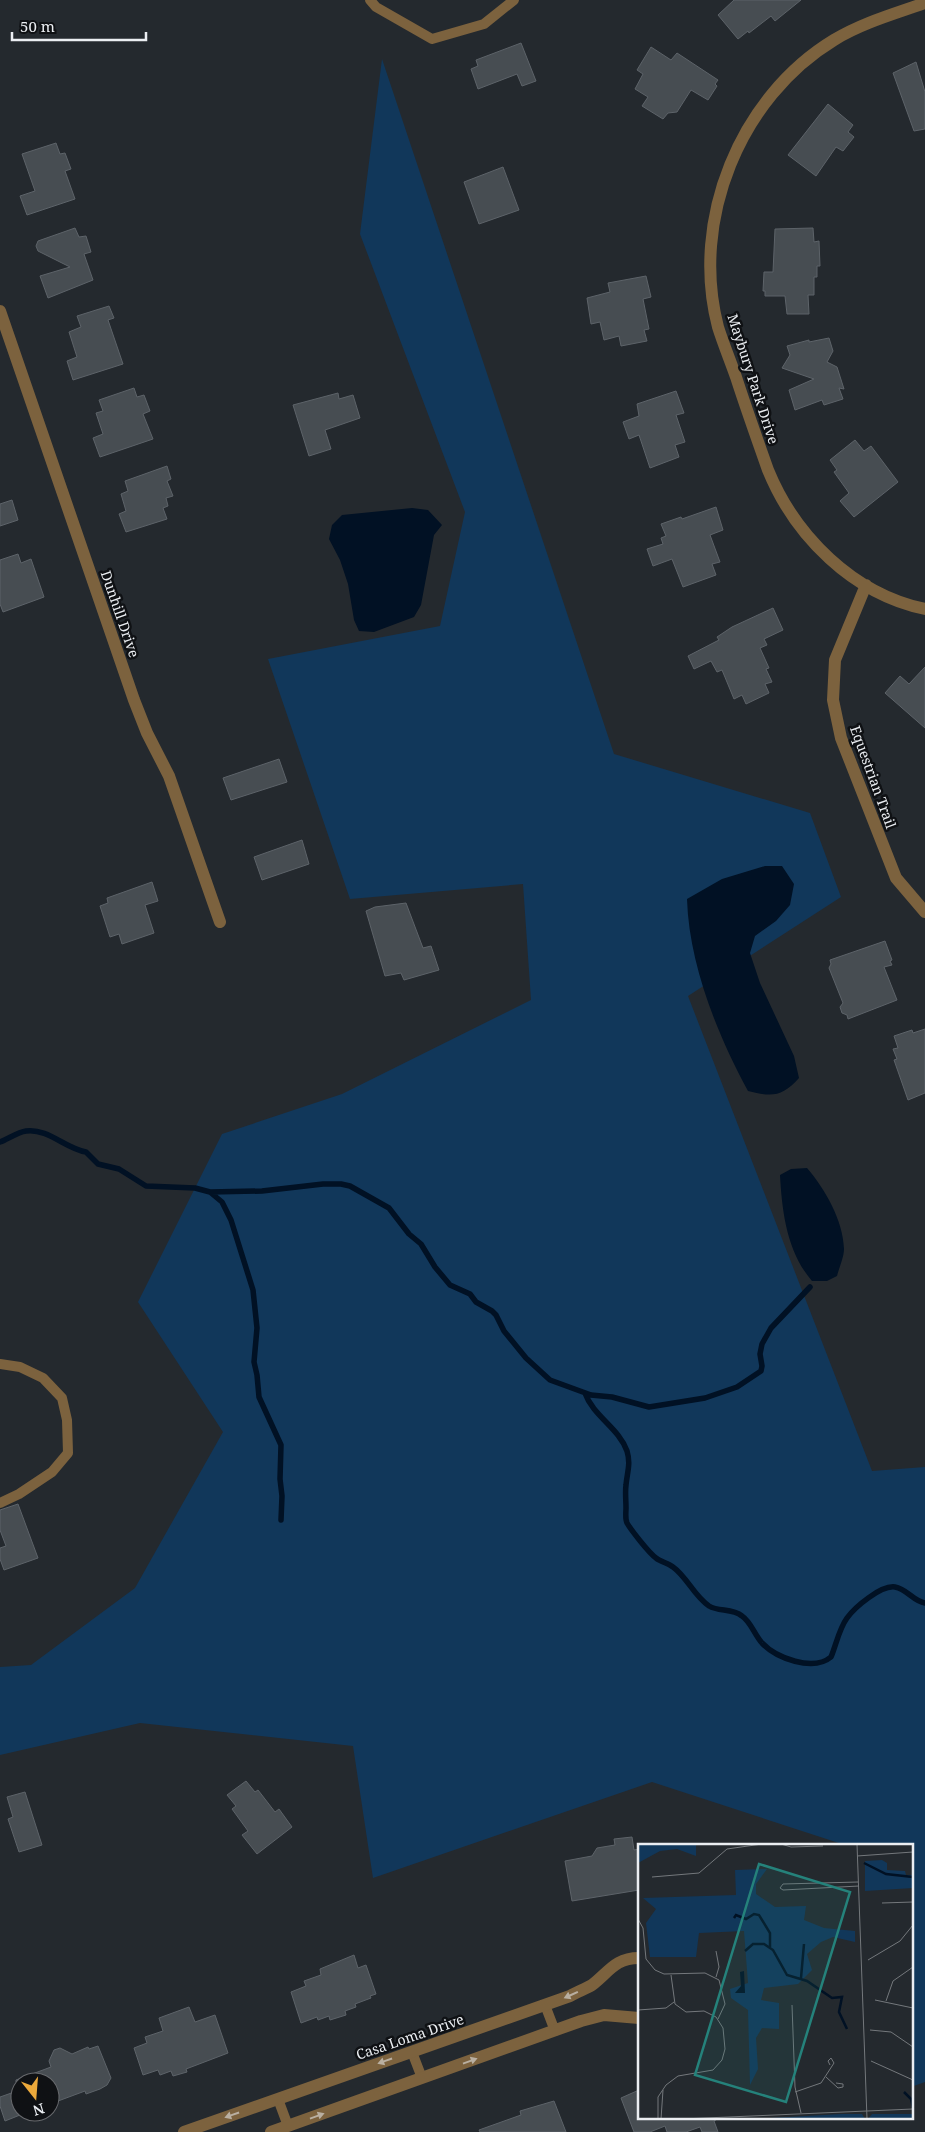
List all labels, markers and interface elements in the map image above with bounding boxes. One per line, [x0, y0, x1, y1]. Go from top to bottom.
scale bar [12, 10, 146, 42]
text: 50 m [20, 16, 55, 36]
street label: Maybury Park Drive [723, 311, 784, 446]
street label: Dunhill Drive [97, 568, 144, 660]
street label: Equestrian Trail [846, 723, 901, 832]
inset map [638, 1844, 912, 2120]
one-way arrow [564, 1991, 578, 1999]
street label: Casa Loma Drive [353, 2009, 466, 2064]
one-way arrow [463, 2057, 478, 2065]
one-way arrow [378, 2058, 393, 2065]
north arrow [10, 2072, 60, 2122]
text: N [31, 2099, 47, 2121]
one-way arrow [224, 2111, 239, 2119]
one-way arrow [310, 2112, 325, 2120]

